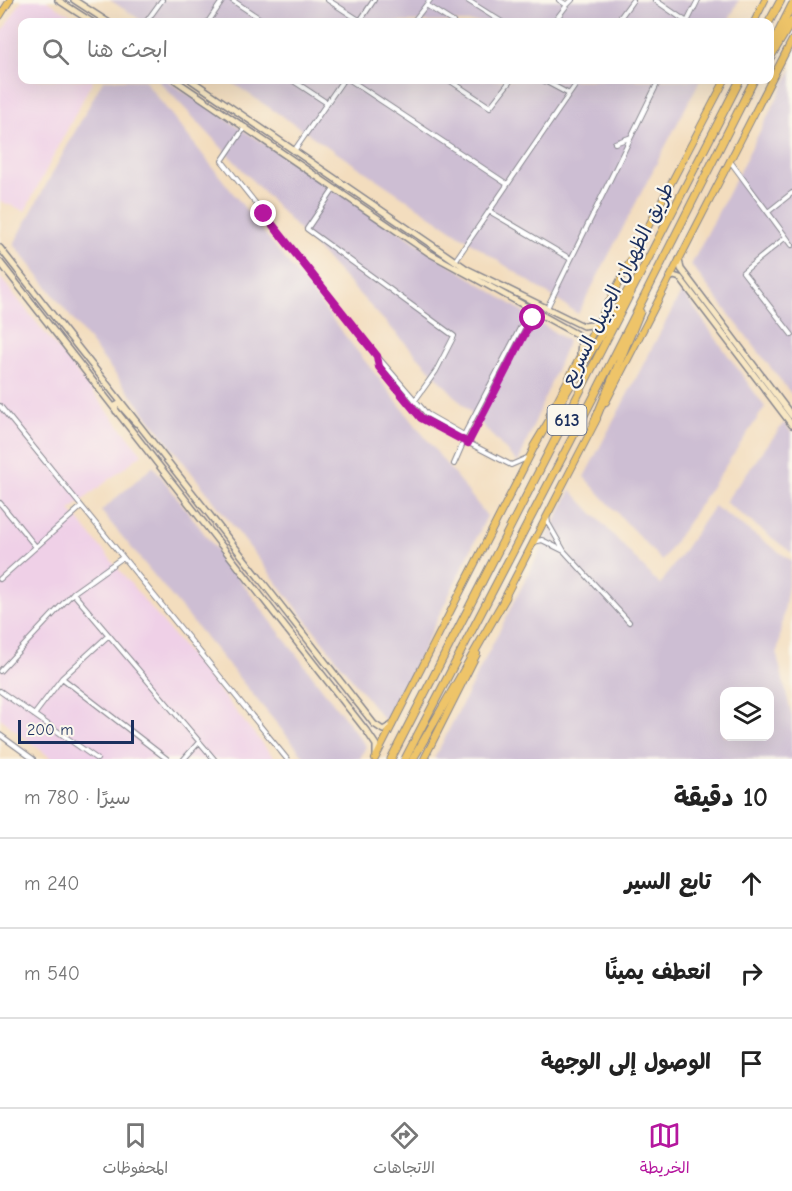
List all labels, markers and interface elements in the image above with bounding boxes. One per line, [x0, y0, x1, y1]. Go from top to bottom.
search box [18, 18, 774, 84]
icon: search [39, 35, 72, 68]
text: ابحث هنا [87, 37, 168, 63]
street label: طريق الظهران الجبيل السريع [556, 178, 682, 391]
route end [250, 200, 276, 226]
route start [519, 304, 545, 330]
road number: 613 [548, 405, 586, 435]
map controls [720, 687, 774, 741]
button: layers [720, 687, 774, 741]
scale bar [18, 717, 134, 744]
text: 200 m [27, 721, 73, 739]
text: 10 دقيقة [674, 783, 768, 813]
text: سيرًا · 780 m [24, 786, 131, 809]
icon: ahead [735, 867, 768, 900]
text: تابع السير [625, 869, 711, 895]
text: 240 m [24, 872, 79, 895]
icon: right [735, 957, 768, 990]
text: انعطف يمينًا [605, 959, 711, 985]
text: 540 m [24, 962, 80, 985]
icon: arrive [735, 1047, 768, 1080]
text: الوصول إلى الوجهة [541, 1049, 711, 1075]
tab: المحفوظات [102, 1119, 168, 1182]
tab: الاتجاهات [373, 1119, 435, 1182]
tab: الخريطة [640, 1119, 690, 1182]

